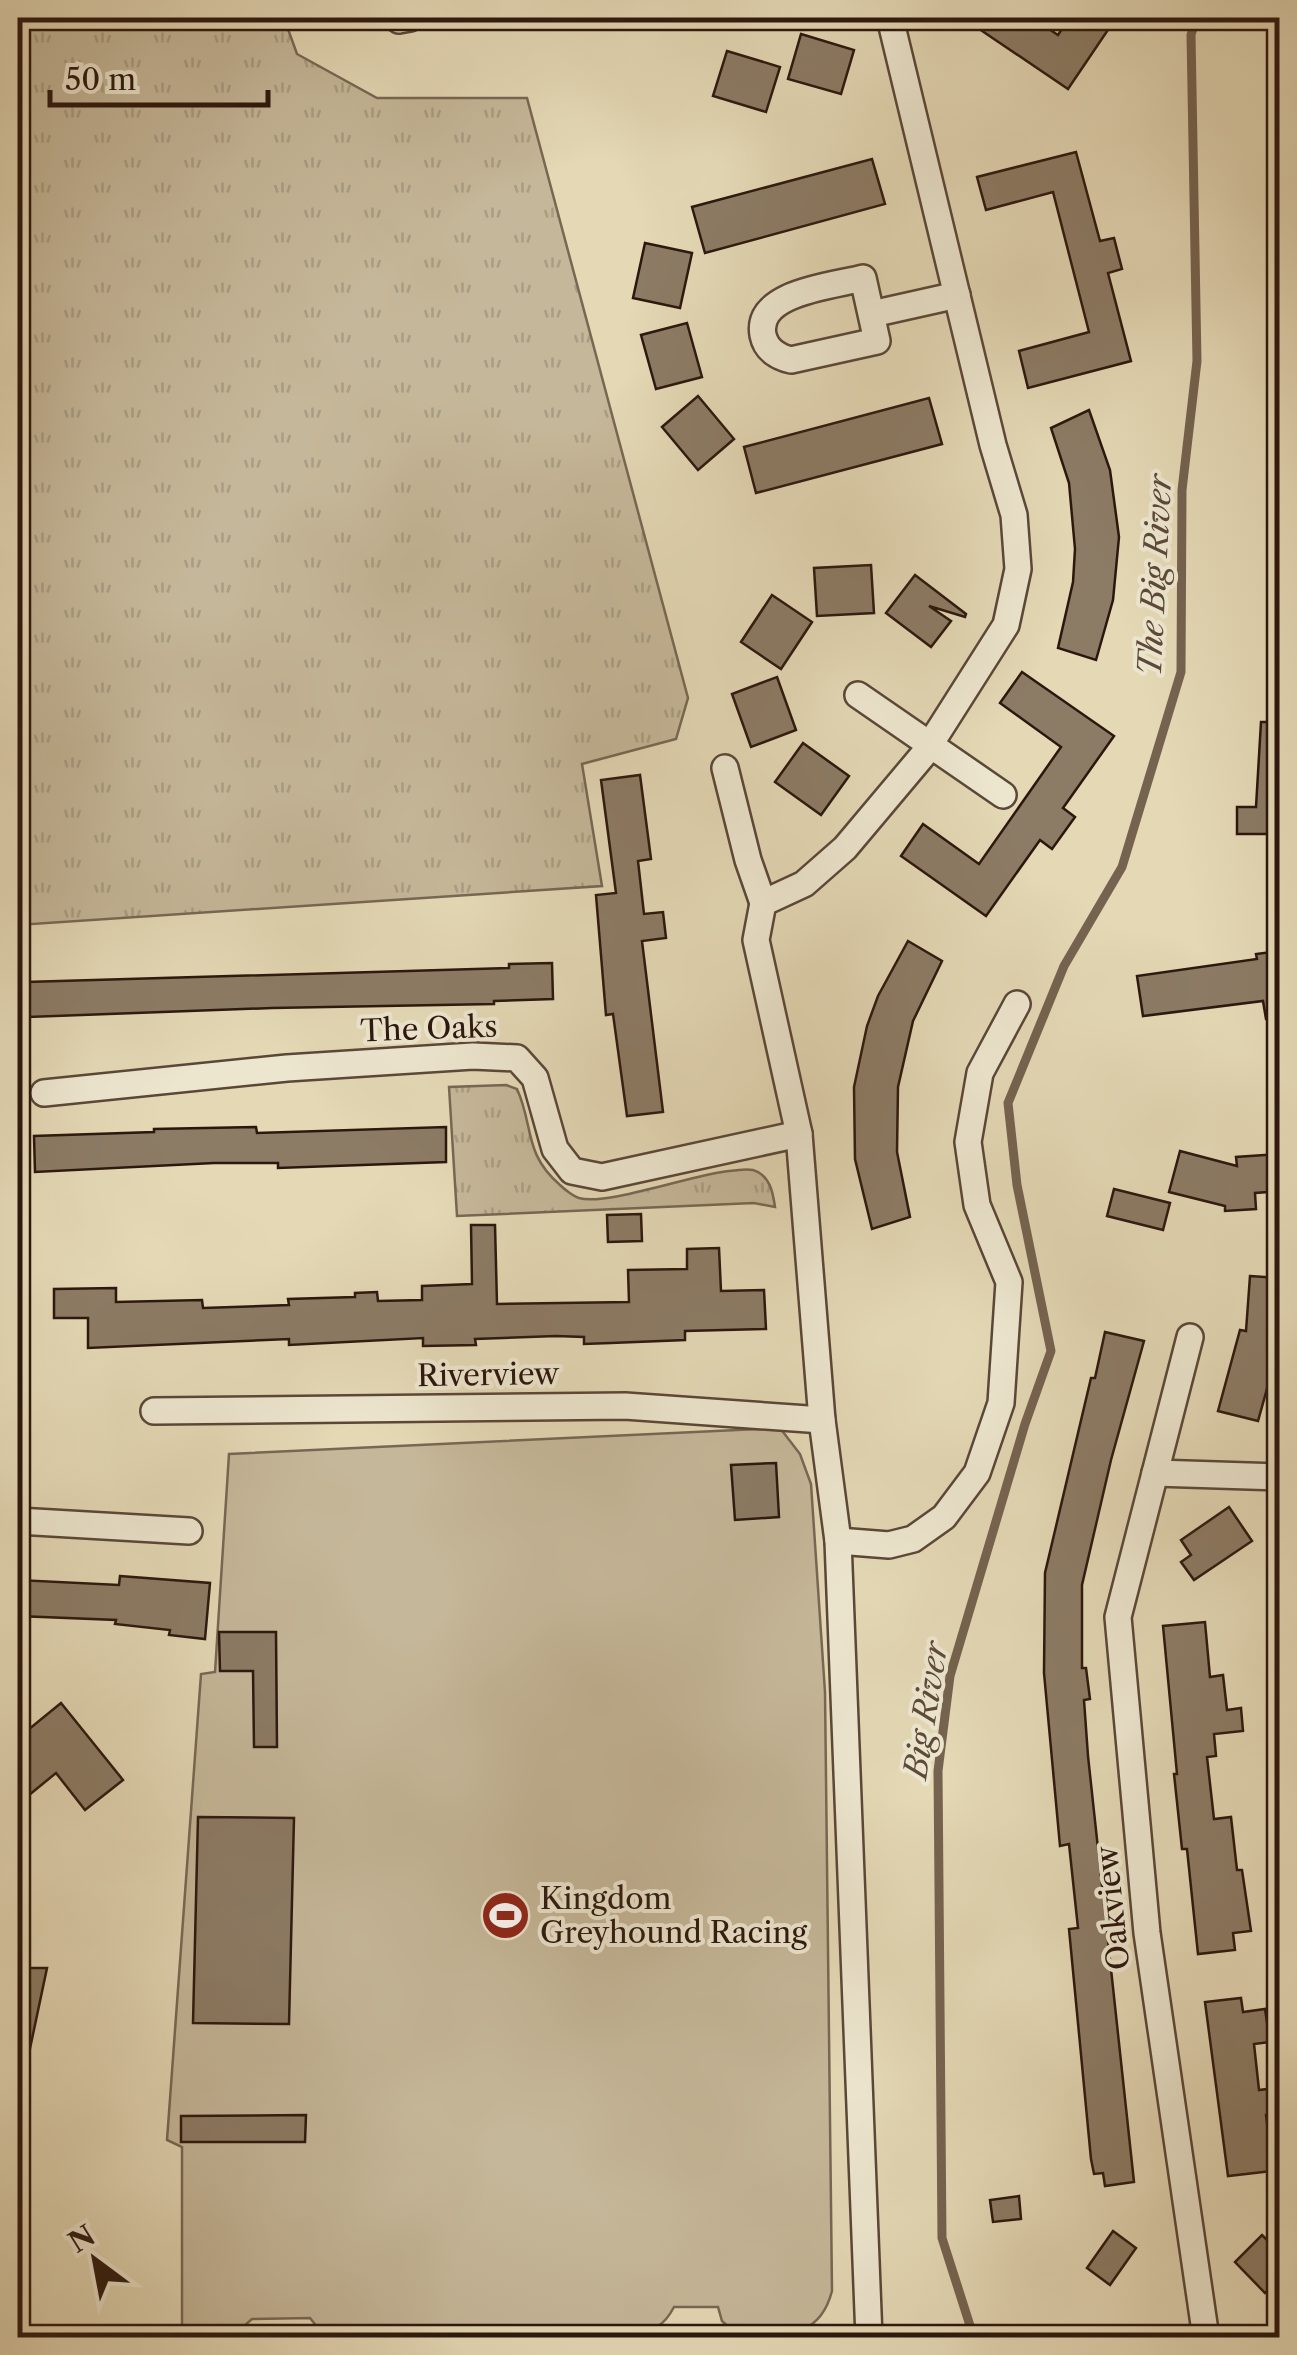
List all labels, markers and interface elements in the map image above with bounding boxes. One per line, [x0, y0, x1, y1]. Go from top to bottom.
scale bar [50, 45, 268, 107]
text: 50 m [65, 61, 136, 98]
water label: The Big River [1130, 471, 1179, 677]
street label: The Oaks [360, 1008, 498, 1049]
street label: Riverview [417, 1355, 560, 1394]
water label: Big River [895, 1637, 956, 1784]
street label: Oakview [1088, 1843, 1137, 1972]
place label: Kingdom Greyhound Racing [540, 1880, 807, 1951]
sports icon: Kingdom Greyhound Racing [479, 1890, 531, 1942]
north arrow [45, 2210, 145, 2310]
text: N [62, 2218, 101, 2260]

